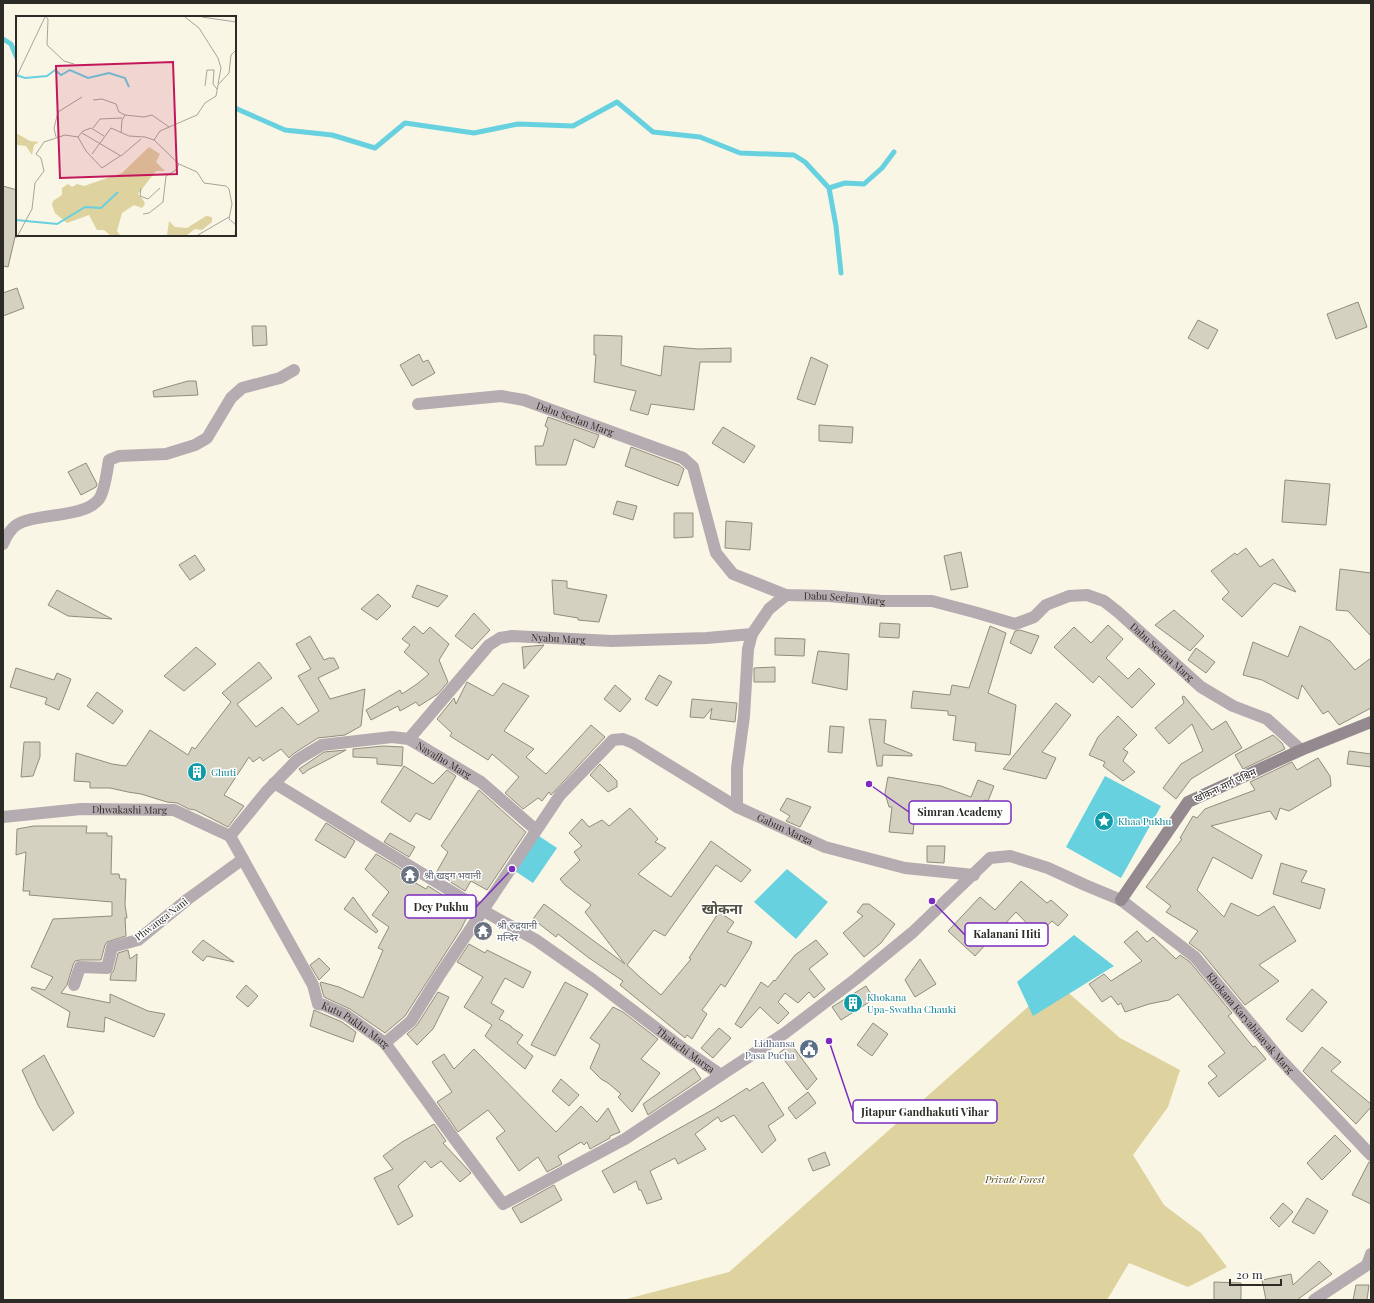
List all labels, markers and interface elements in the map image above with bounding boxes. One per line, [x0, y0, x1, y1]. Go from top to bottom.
inset map [16, 16, 236, 236]
street label: Dabu Seelan Marg [534, 398, 616, 439]
street label: Dabu Seelan Marg [804, 588, 886, 608]
street label: Dabu Seelan Marg [1127, 619, 1197, 685]
street label: Nyabu Marg [531, 630, 586, 647]
street label: NayaJho Marg [414, 738, 475, 782]
building icon: Ghuti [186, 761, 208, 783]
street label: खोकना मार्ग पश्चिम [1192, 764, 1259, 805]
place label: Ghuti [211, 765, 236, 779]
callout: Simran Academy [909, 801, 1011, 824]
street label: Dhwakashi Marg [92, 802, 168, 817]
text: Simran Academy [917, 804, 1003, 819]
street label: Gabun Marga [755, 810, 815, 848]
place icon: Khaa Pukhu [1093, 810, 1115, 832]
place label: Khaa Pukhu [1118, 814, 1172, 828]
temple icon: श्री खड्ग भवानी [399, 864, 421, 886]
place label: श्री खड्ग भवानी [424, 868, 482, 882]
street label: Phwanga Nani [132, 894, 191, 944]
callout: Dey Pukhu [405, 895, 476, 918]
text: Dey Pukhu [413, 899, 469, 914]
district label: खोकना [702, 899, 743, 918]
place label: श्री रुद्रयानी मन्दिर [497, 918, 537, 944]
temple icon: श्री रुद्रयानी मन्दिर [472, 920, 494, 942]
callout: Kalanani Hiti [965, 923, 1048, 946]
text: Kalanani Hiti [973, 926, 1041, 941]
street label: Khokana Karyabinayak Marg [1204, 969, 1298, 1077]
place label: Khokana Upa-Swatha Chauki [867, 990, 956, 1016]
building icon: Khokana Upa-Swatha Chauki [842, 992, 864, 1014]
street label: Kutu Pukhu Marg [320, 998, 394, 1052]
street label: Thalachi Marga [653, 1024, 718, 1076]
place label: Lidhansa Pasa Pucha [745, 1036, 795, 1062]
public building icon: Lidhansa Pasa Pucha [798, 1038, 820, 1060]
callout: Jitapur Gandhakuti Vihar [853, 1100, 997, 1123]
text: Jitapur Gandhakuti Vihar [860, 1104, 990, 1119]
park label: Private Forest [984, 1172, 1045, 1186]
scale bar [1230, 1261, 1281, 1287]
text: 20 m [1236, 1266, 1263, 1282]

